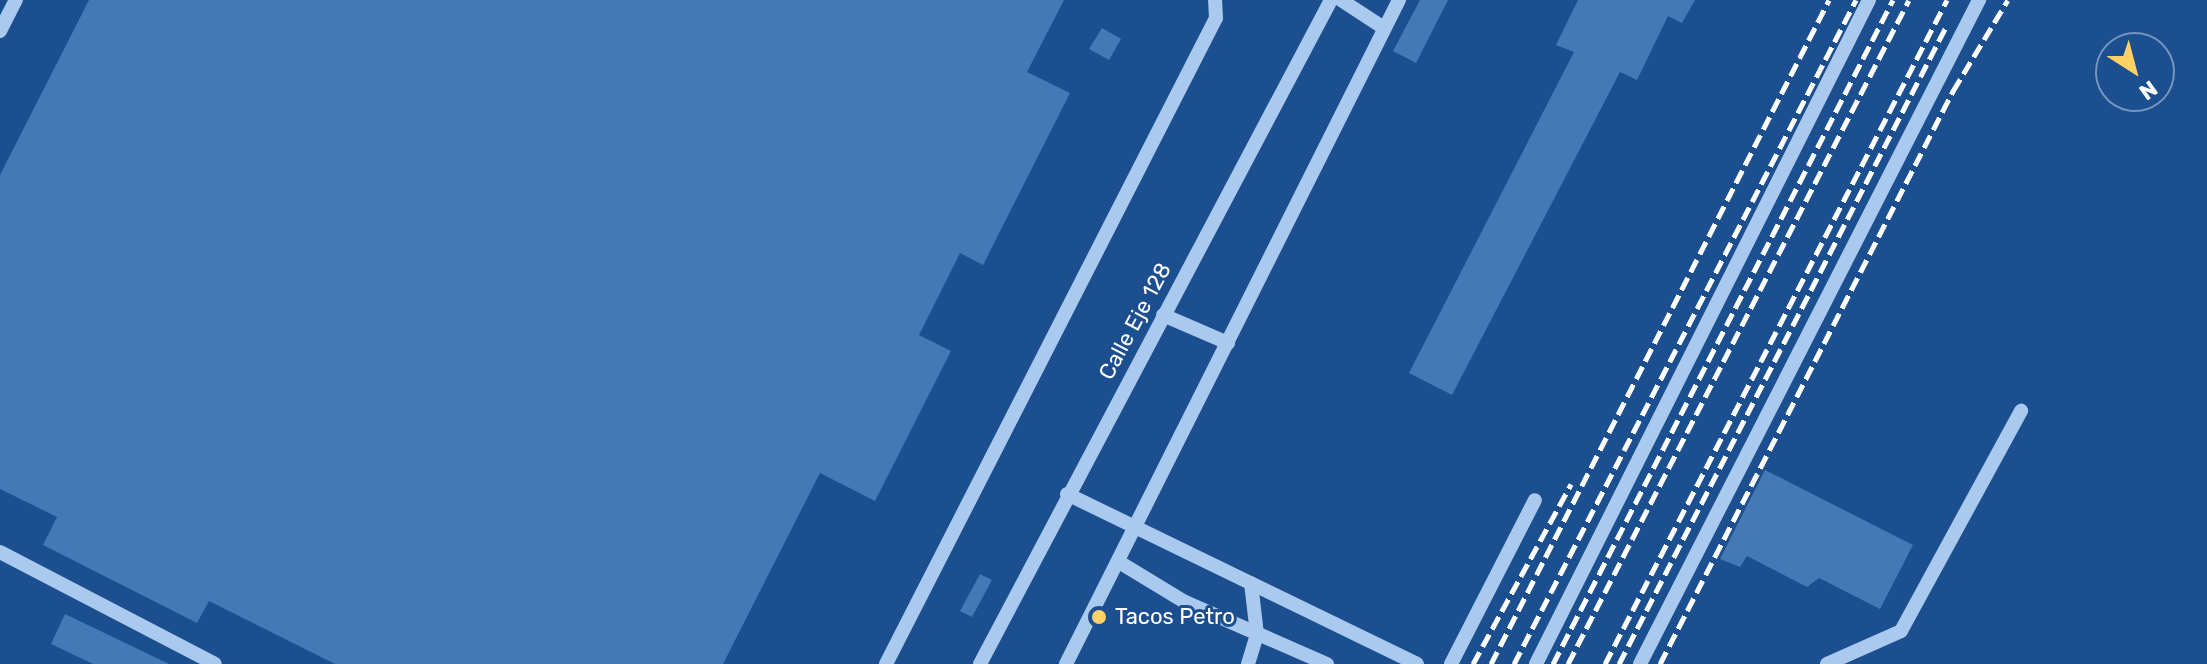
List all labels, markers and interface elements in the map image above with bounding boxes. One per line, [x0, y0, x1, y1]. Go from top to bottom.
north arrow [2095, 32, 2175, 112]
text: N [2134, 75, 2163, 106]
street label: Calle Eje 128 [1093, 258, 1177, 384]
place label: Tacos Petro [1115, 604, 1235, 630]
marker: Tacos Petro [1090, 608, 1108, 626]

